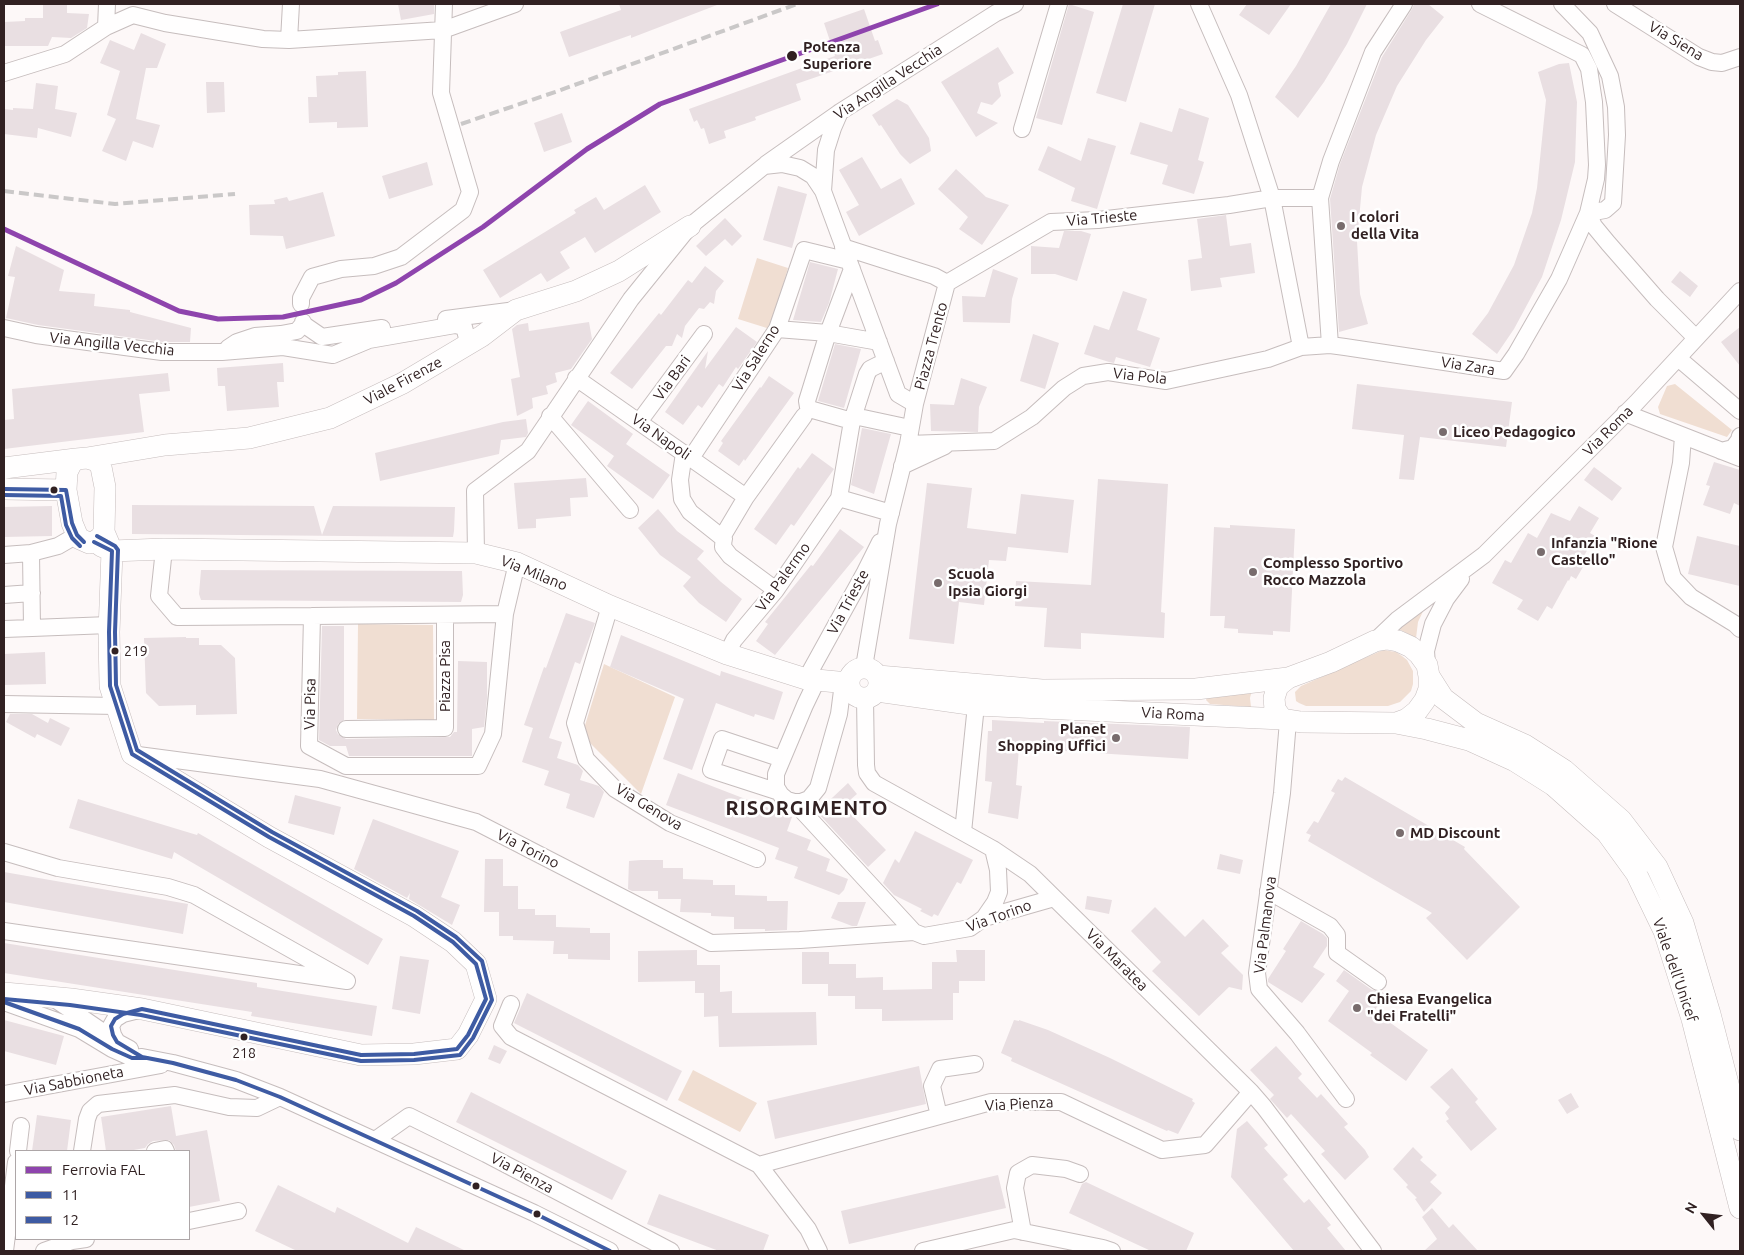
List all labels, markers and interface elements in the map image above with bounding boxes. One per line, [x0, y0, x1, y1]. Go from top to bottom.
street label: Via Siena [1645, 18, 1707, 64]
place label: Potenza Superiore [803, 38, 872, 73]
street label: Via Angilla Vecchia [830, 40, 946, 124]
marker: Potenza Superiore [785, 49, 799, 63]
street label: Via Trieste [1066, 206, 1138, 230]
place label: I colori della Vita [1351, 208, 1419, 243]
marker: I colori della Vita [1335, 220, 1347, 232]
street label: Piazza Trento [911, 300, 951, 392]
street label: Via Salerno [728, 321, 784, 395]
street label: Via Angilla Vecchia [49, 328, 175, 360]
street label: Via Bari [650, 352, 694, 404]
street label: Viale Firenze [361, 353, 445, 409]
street label: Via Zara [1440, 353, 1496, 379]
street label: Via Pola [1112, 364, 1168, 388]
street label: Via Roma [1579, 402, 1637, 460]
street label: Via Napoli [628, 410, 694, 464]
place label: Liceo Pedagogico [1453, 423, 1576, 441]
marker: Liceo Pedagogico [1437, 426, 1449, 438]
unlabelled marker [49, 485, 59, 495]
place label: Infanzia "Rione Castello" [1551, 534, 1658, 569]
street label: Via Palermo [752, 539, 814, 615]
marker: Infanzia "Rione Castello" [1535, 546, 1547, 558]
street label: Via Milano [498, 551, 570, 595]
place label: Complesso Sportivo Rocco Mazzola [1263, 554, 1403, 589]
place label: Scuola Ipsia Giorgi [948, 565, 1027, 600]
street label: Via Trieste [823, 566, 873, 638]
marker: Complesso Sportivo Rocco Mazzola [1247, 566, 1259, 578]
marker: Scuola Ipsia Giorgi [932, 577, 944, 589]
street label: Piazza Pisa [436, 640, 454, 712]
place label: 219 [124, 643, 148, 659]
marker: 219 [110, 646, 120, 656]
street label: Via Pisa [301, 678, 319, 730]
street label: Via Roma [1141, 703, 1205, 725]
place label: Planet Shopping Uffici [998, 720, 1106, 755]
marker: Planet Shopping Uffici [1110, 732, 1122, 744]
street label: Via Genova [612, 780, 686, 834]
district label: RISORGIMENTO [724, 796, 890, 820]
place label: MD Discount [1410, 824, 1500, 842]
street label: Via Torino [494, 826, 562, 872]
marker: MD Discount [1394, 827, 1406, 839]
street label: Via Palmanova [1250, 875, 1280, 975]
street label: Via Torino [964, 896, 1034, 936]
street label: Viale dell'Unicef [1649, 916, 1701, 1024]
street label: Via Maratea [1082, 925, 1152, 995]
place label: Chiesa Evangelica "dei Fratelli" [1367, 990, 1492, 1025]
marker: Chiesa Evangelica "dei Fratelli" [1351, 1002, 1363, 1014]
marker: 218 [239, 1032, 249, 1042]
place label: 218 [232, 1045, 256, 1061]
street label: Via Sabbioneta [23, 1063, 125, 1099]
street label: Via Pienza [984, 1093, 1054, 1115]
street label: Via Pienza [487, 1149, 557, 1197]
legend [15, 1150, 190, 1240]
text: Ferrovia FAL [62, 1161, 145, 1178]
unlabelled marker [471, 1181, 481, 1191]
text: 11 [62, 1186, 79, 1203]
north arrow [1679, 1190, 1729, 1240]
text: N [1681, 1199, 1700, 1216]
unlabelled marker [532, 1209, 542, 1219]
text: 12 [62, 1211, 79, 1228]

